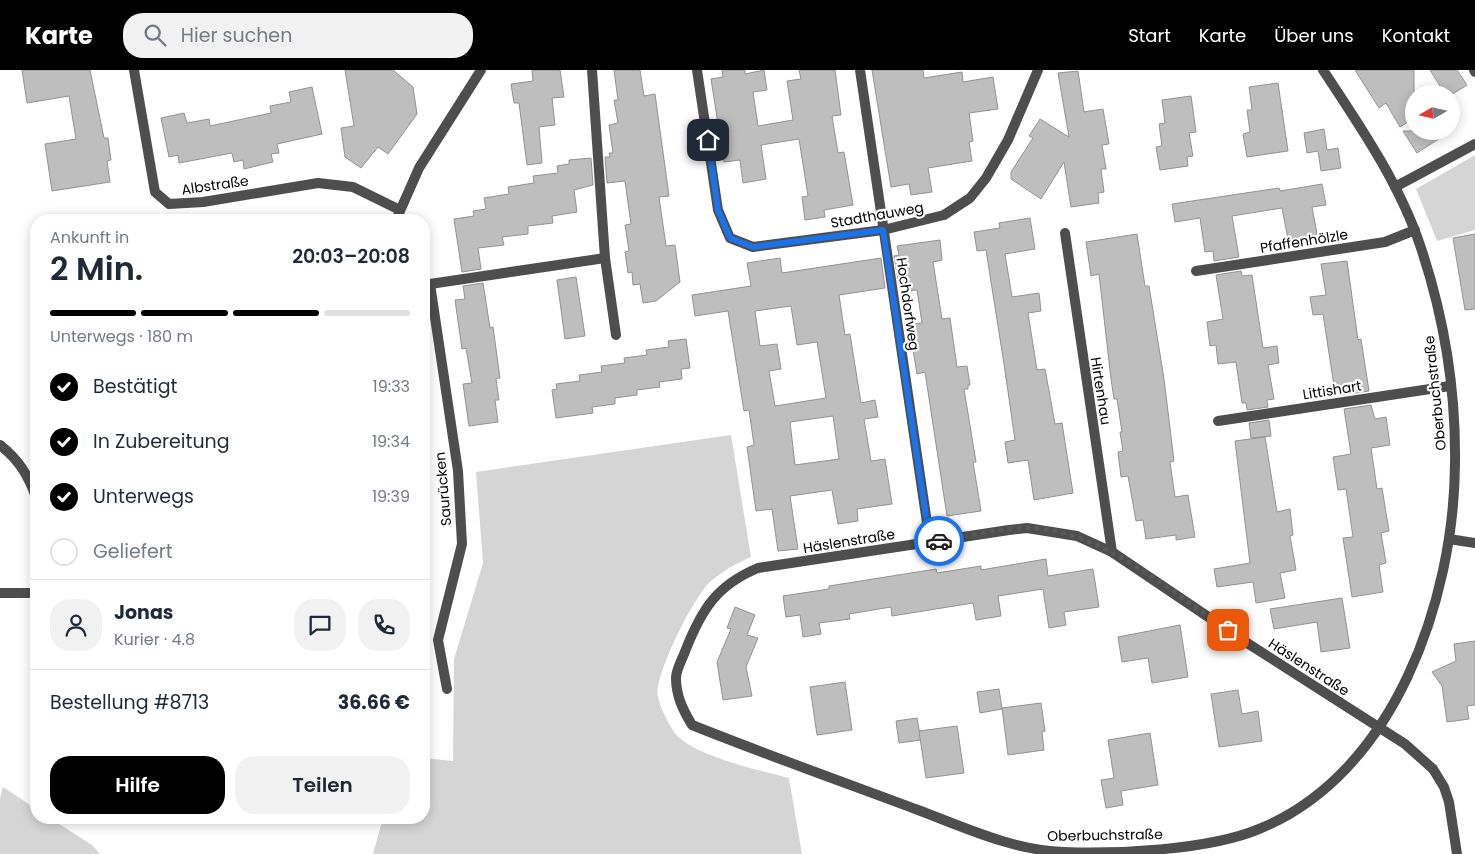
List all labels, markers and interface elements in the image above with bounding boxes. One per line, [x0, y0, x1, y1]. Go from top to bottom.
search box [123, 13, 473, 58]
text: Karte [25, 19, 93, 52]
icon: search [141, 21, 169, 49]
text: Hier suchen [181, 22, 292, 49]
text: Start [1128, 23, 1171, 48]
text: Karte [1199, 23, 1246, 48]
text: Über uns [1274, 23, 1354, 48]
text: Kontakt [1382, 23, 1450, 48]
north arrow [1405, 85, 1460, 140]
map controls [1405, 85, 1460, 140]
pin [687, 119, 729, 161]
icon: home [694, 126, 722, 154]
street label: Albstraße [180, 170, 250, 200]
street label: Stadthauweg [829, 197, 925, 233]
street label: Pfaffenhölzle [1259, 224, 1350, 258]
text: Ankunft in [50, 226, 129, 249]
text: 20:03–20:08 [292, 243, 410, 270]
text: 2 Min. [50, 246, 143, 291]
street label: Hochdorfweg [892, 256, 924, 352]
text: Unterwegs · 180 m [50, 325, 193, 348]
street label: Oberbuchstraße [1419, 334, 1451, 452]
street label: Hirtenhau [1086, 356, 1116, 426]
icon: check [50, 373, 78, 401]
text: Bestätigt [93, 373, 177, 400]
text: 19:33 [373, 375, 410, 398]
street label: Littishart [1301, 375, 1363, 405]
icon: check [50, 428, 78, 456]
text: In Zubereitung [93, 428, 230, 455]
text: 19:34 [372, 430, 410, 453]
street label: Saurücken [430, 451, 456, 527]
icon: check [50, 483, 78, 511]
text: Unterwegs [93, 483, 194, 510]
text: 19:39 [372, 485, 410, 508]
courier [914, 516, 964, 566]
street label: Häslenstraße [802, 524, 897, 558]
icon: car [925, 527, 953, 555]
text: Geliefert [93, 538, 173, 565]
button: person [50, 599, 102, 651]
text: Jonas [114, 599, 173, 626]
button: chat [294, 599, 346, 651]
button: phone [358, 599, 410, 651]
pin [1207, 609, 1249, 651]
icon: bag [1214, 616, 1242, 644]
text: Kurier · 4.8 [114, 628, 195, 651]
street label: Häslenstraße [1265, 633, 1354, 701]
text: Bestellung #8713 [50, 689, 209, 716]
text: 36.66 € [338, 689, 410, 716]
button: Hilfe [50, 756, 225, 814]
button: Teilen [235, 756, 410, 814]
street label: Oberbuchstraße [1047, 824, 1163, 846]

